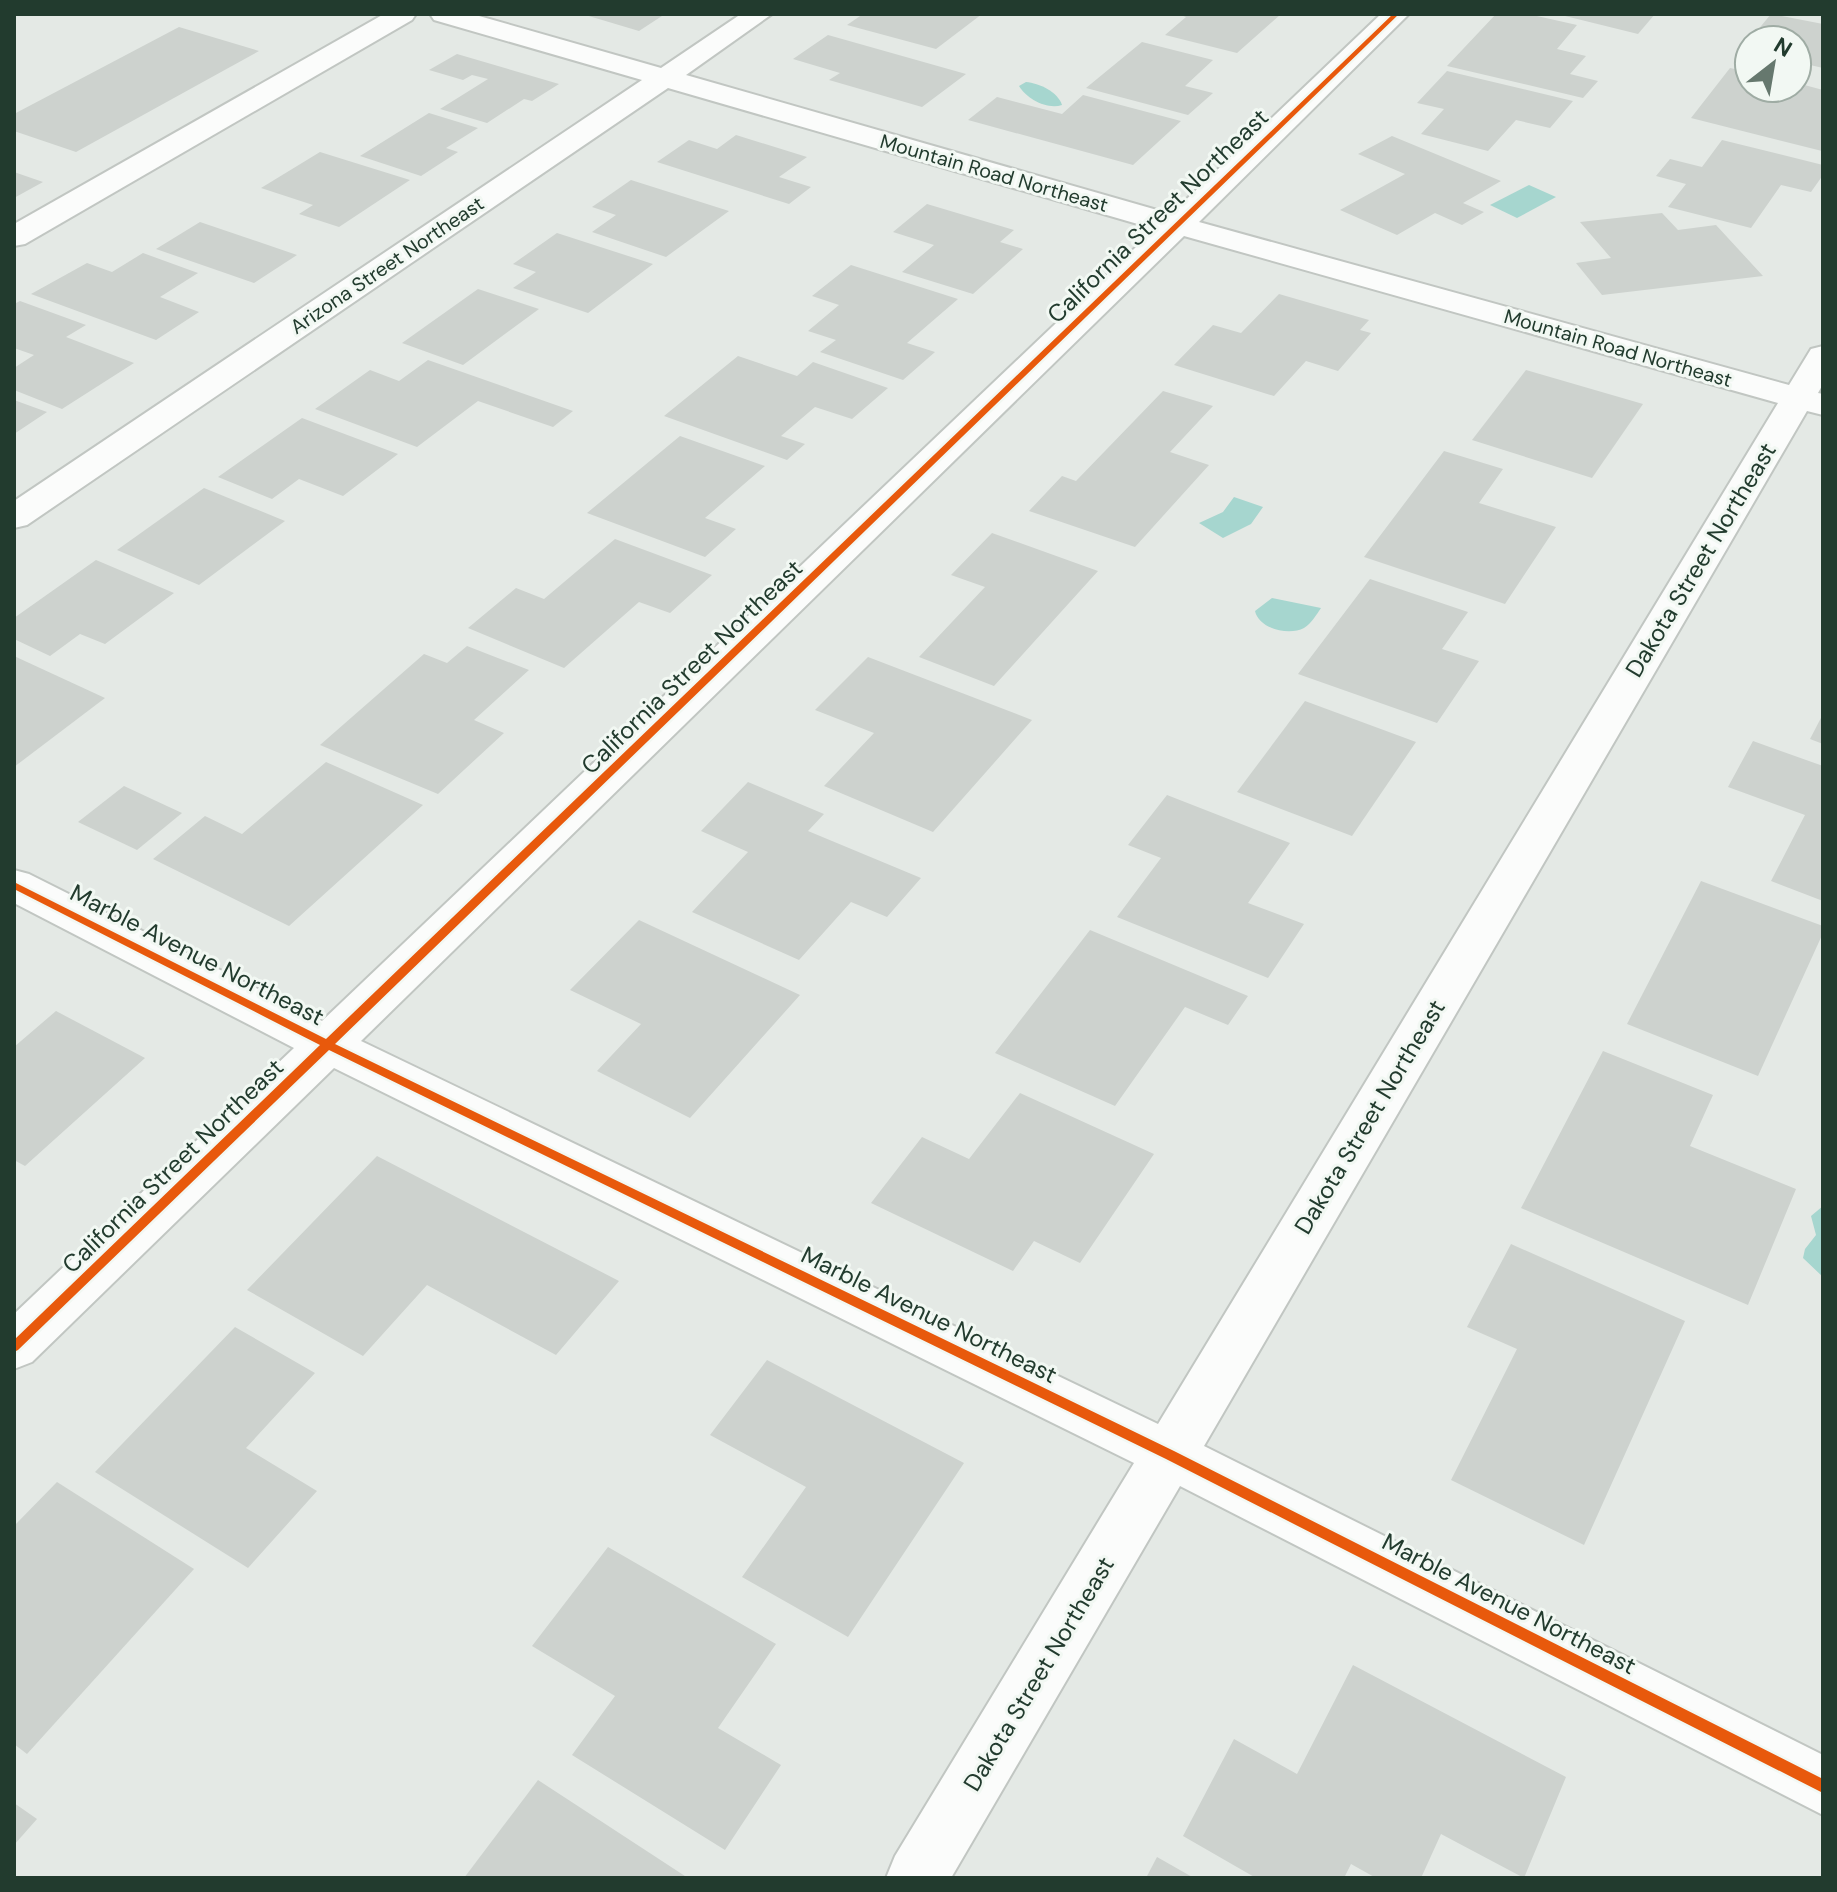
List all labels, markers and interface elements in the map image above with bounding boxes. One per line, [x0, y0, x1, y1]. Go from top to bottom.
north arrow [1733, 24, 1813, 104]
text: N [1769, 31, 1797, 64]
street label: California Street Northeast [1040, 102, 1275, 330]
street label: Mountain Road Northeast [877, 128, 1111, 218]
street label: Arizona Street Northeast [285, 190, 489, 340]
street label: Mountain Road Northeast [1501, 303, 1735, 393]
street label: Dakota Street Northeast [1618, 437, 1783, 683]
street label: California Street Northeast [574, 553, 809, 781]
street label: Marble Avenue Northeast [65, 877, 329, 1032]
street label: Dakota Street Northeast [1287, 994, 1452, 1240]
street label: California Street Northeast [55, 1052, 290, 1280]
street label: Marble Avenue Northeast [796, 1239, 1062, 1390]
street label: Marble Avenue Northeast [1377, 1526, 1641, 1681]
street label: Dakota Street Northeast [956, 1551, 1121, 1797]

